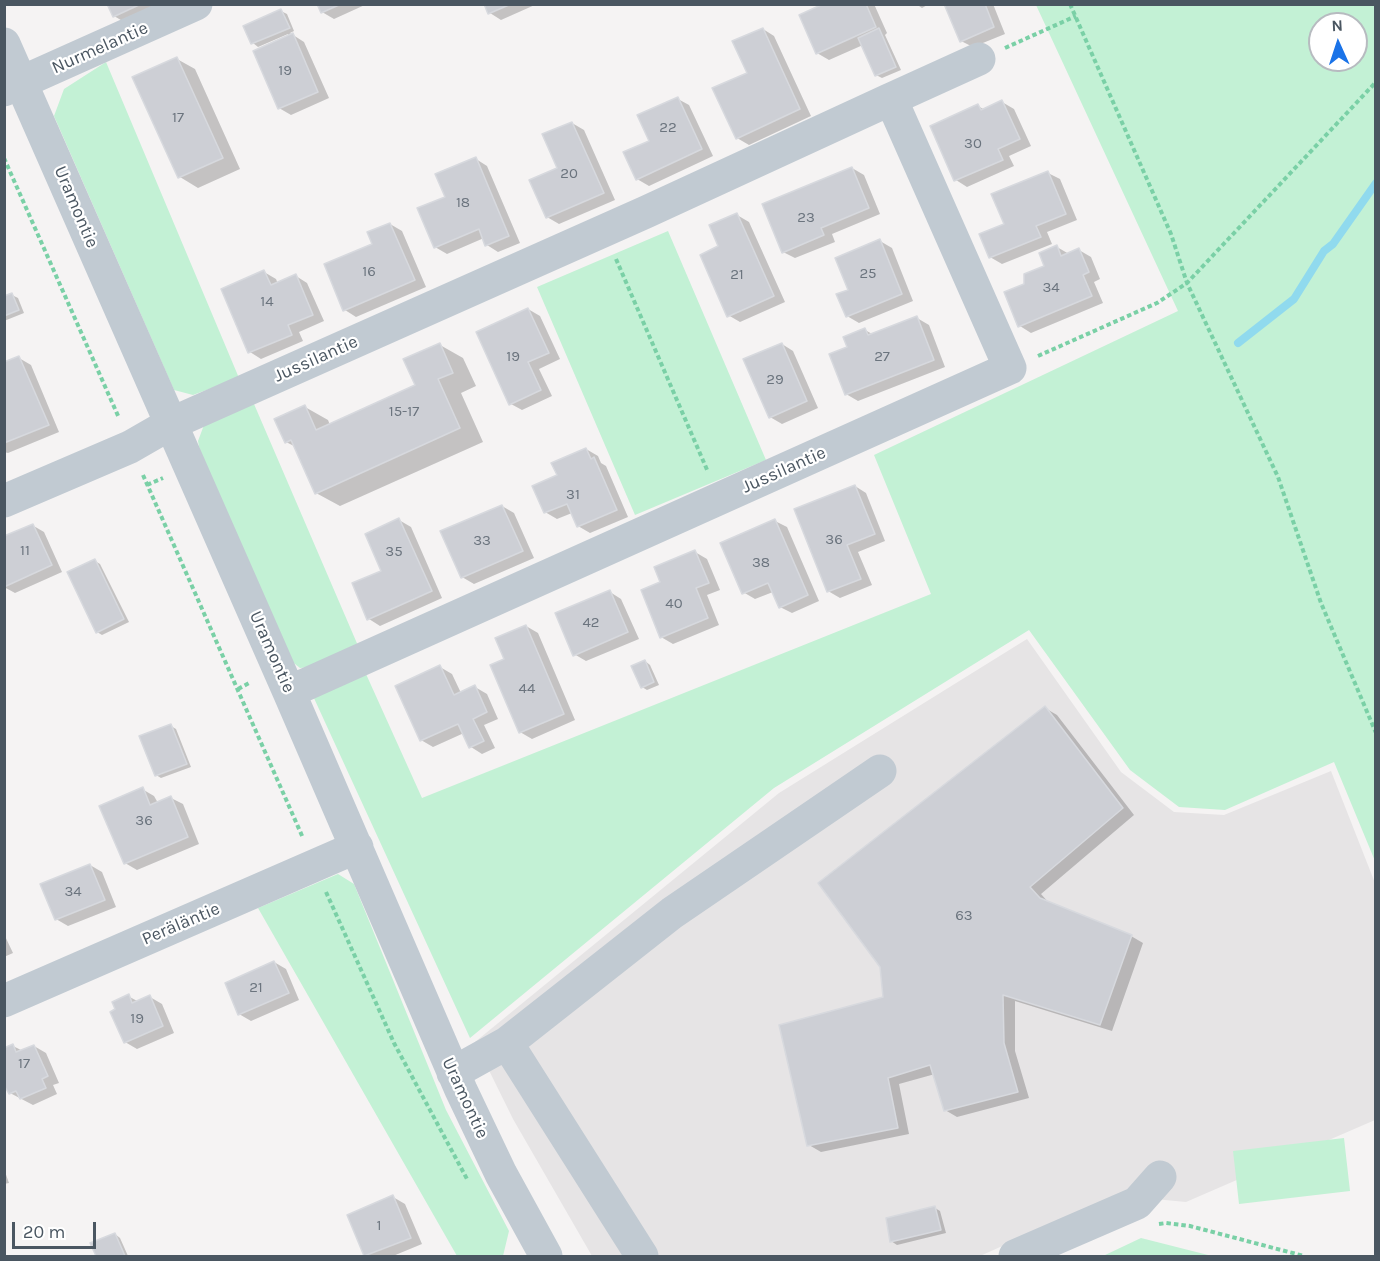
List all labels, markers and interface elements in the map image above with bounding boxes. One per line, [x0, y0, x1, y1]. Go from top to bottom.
north arrow [1308, 12, 1368, 72]
text: N [1331, 16, 1343, 35]
street label: Nurmelantie [49, 17, 151, 79]
house number: 19 [278, 62, 292, 80]
house number: 17 [172, 109, 184, 127]
house number: 22 [659, 119, 677, 137]
house number: 30 [964, 135, 982, 153]
street label: Uramontie [49, 163, 103, 251]
house number: 20 [560, 165, 578, 183]
house number: 18 [456, 194, 470, 212]
house number: 23 [797, 209, 815, 227]
house number: 16 [362, 263, 376, 281]
house number: 25 [859, 265, 877, 283]
house number: 21 [730, 266, 744, 284]
house number: 34 [1042, 279, 1060, 297]
house number: 14 [260, 293, 274, 311]
street label: Jussilantie [271, 331, 361, 387]
house number: 19 [506, 348, 520, 366]
house number: 27 [874, 348, 890, 366]
house number: 29 [766, 371, 784, 389]
house number: 15-17 [389, 403, 419, 421]
street label: Jussilantie [739, 442, 829, 498]
house number: 31 [566, 486, 580, 504]
house number: 36 [825, 531, 843, 549]
house number: 33 [473, 532, 491, 550]
house number: 11 [20, 542, 30, 560]
house number: 35 [385, 543, 403, 561]
house number: 38 [752, 554, 770, 572]
house number: 40 [665, 595, 683, 613]
street label: Uramontie [244, 608, 300, 696]
house number: 42 [582, 614, 600, 632]
house number: 44 [519, 680, 535, 698]
house number: 36 [135, 812, 153, 830]
house number: 34 [64, 883, 82, 901]
street label: Peräläntie [139, 898, 223, 950]
house number: 63 [955, 907, 973, 925]
house number: 21 [249, 979, 263, 997]
house number: 19 [130, 1010, 144, 1028]
street label: Uramontie [437, 1054, 493, 1142]
house number: 17 [18, 1055, 30, 1073]
scale bar [15, 1210, 99, 1248]
house number: 1 [377, 1217, 381, 1235]
text: 20 m [23, 1221, 65, 1243]

